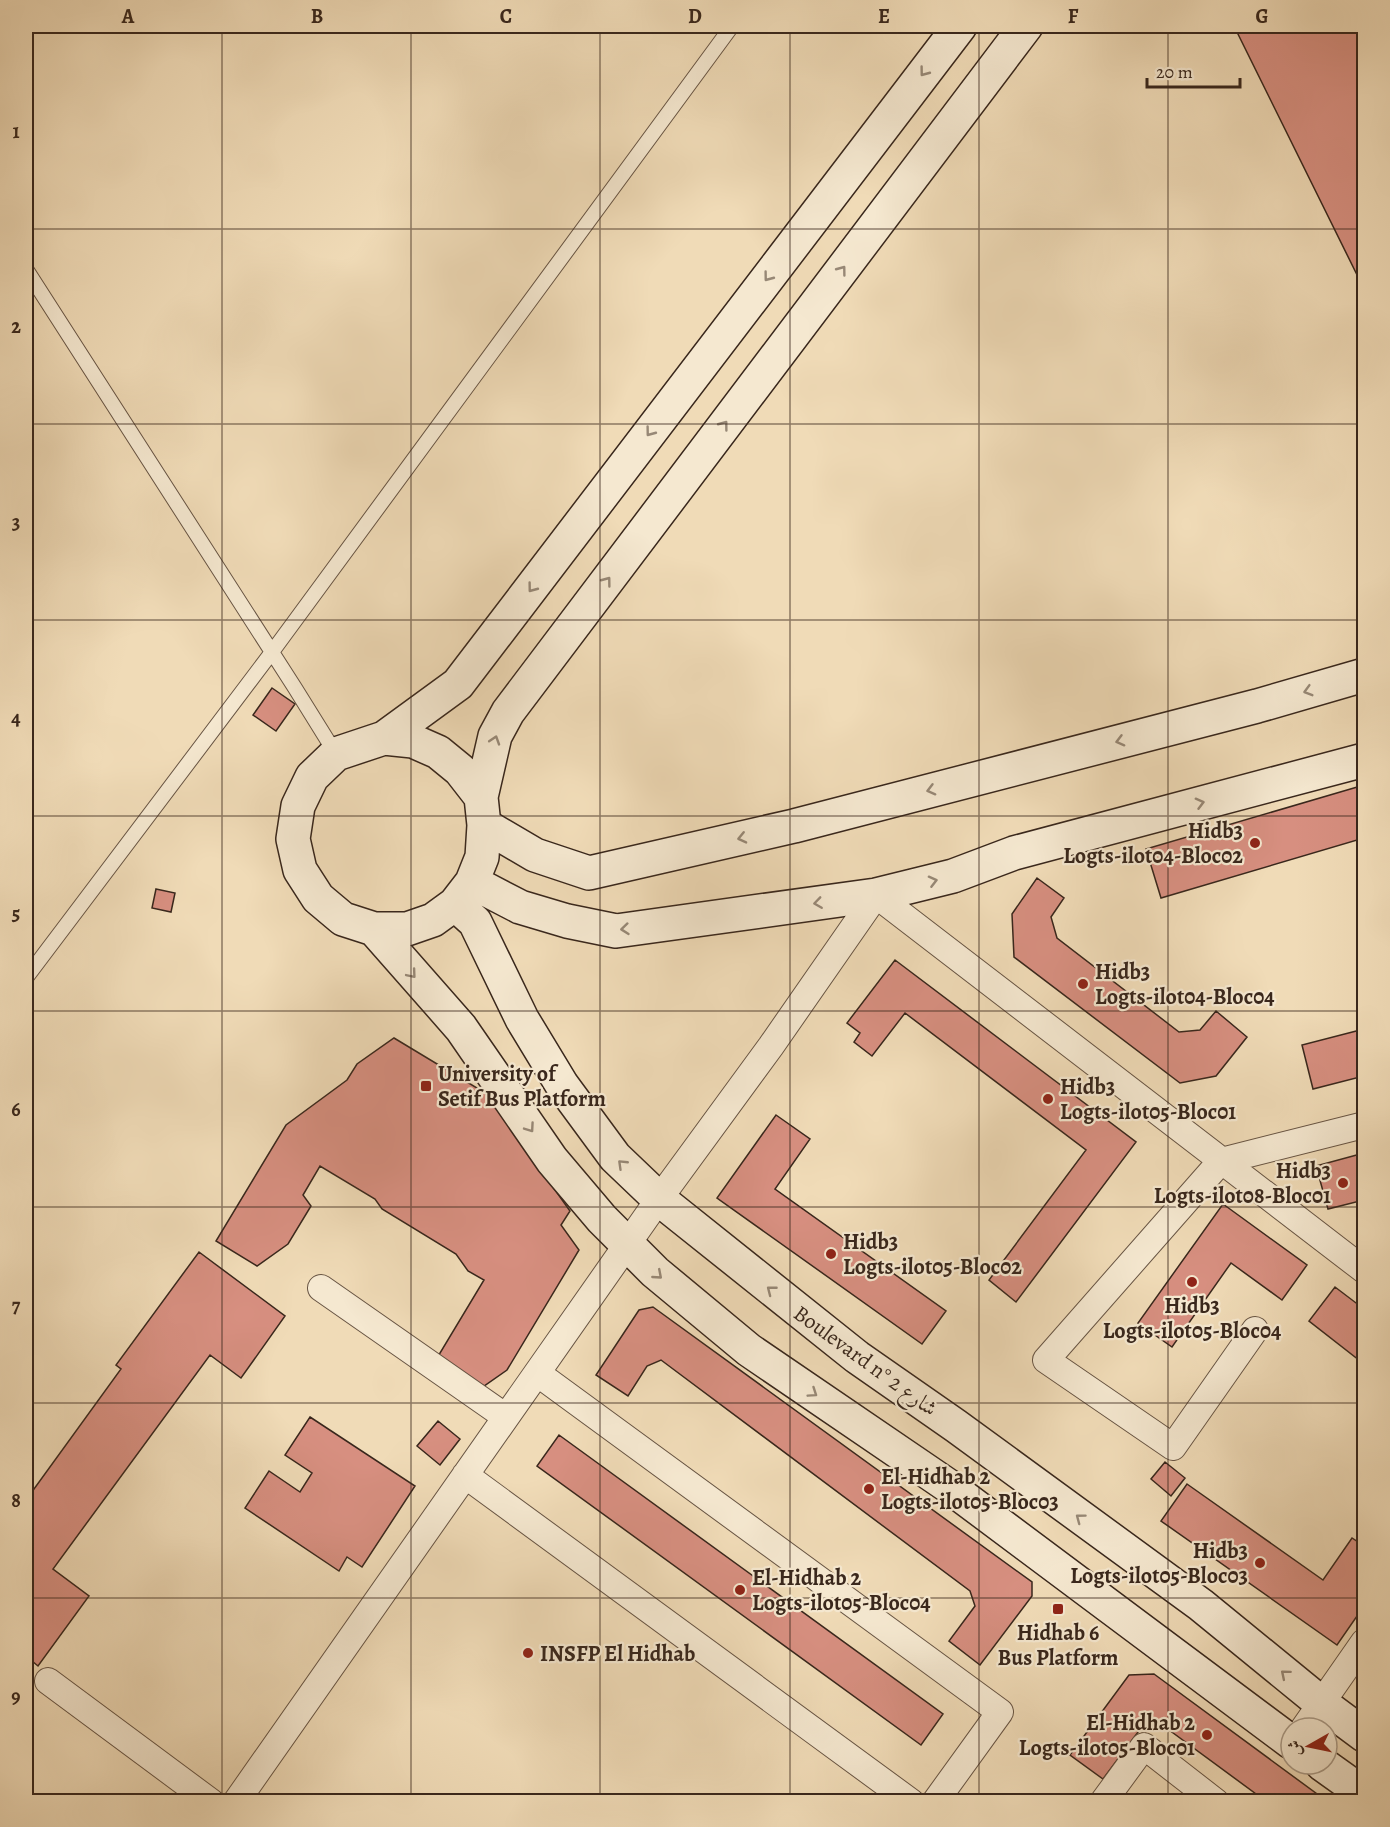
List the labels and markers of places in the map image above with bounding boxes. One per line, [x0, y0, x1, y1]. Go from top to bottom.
place label: Hidb3 Logts-ilot04-Bloc02 [1063, 816, 1243, 871]
marker: Hidb3 Logts-ilot04-Bloc02 [1248, 836, 1262, 850]
place label: Hidb3 Logts-ilot04-Bloc04 [1095, 957, 1275, 1012]
marker: Hidb3 Logts-ilot04-Bloc04 [1076, 977, 1090, 991]
place label: University of Setif Bus Platform [438, 1059, 606, 1114]
place label: Hidb3 Logts-ilot05-Bloc01 [1060, 1072, 1236, 1127]
marker: University of Setif Bus Platform [419, 1079, 433, 1093]
marker: Hidb3 Logts-ilot05-Bloc01 [1041, 1092, 1055, 1106]
place label: Hidb3 Logts-ilot08-Bloc01 [1154, 1156, 1331, 1211]
marker: Hidb3 Logts-ilot08-Bloc01 [1336, 1176, 1350, 1190]
place label: Hidb3 Logts-ilot05-Bloc02 [843, 1227, 1022, 1282]
marker: Hidb3 Logts-ilot05-Bloc02 [824, 1247, 838, 1261]
marker: Hidb3 Logts-ilot05-Bloc04 [1185, 1275, 1199, 1289]
place label: Hidb3 Logts-ilot05-Bloc04 [1103, 1291, 1281, 1346]
place label: El-Hidhab 2 Logts-ilot05-Bloc03 [881, 1462, 1059, 1517]
marker: El-Hidhab 2 Logts-ilot05-Bloc03 [862, 1482, 876, 1496]
place label: Hidb3 Logts-ilot05-Bloc03 [1070, 1536, 1248, 1591]
marker: Hidb3 Logts-ilot05-Bloc03 [1253, 1556, 1267, 1570]
place label: El-Hidhab 2 Logts-ilot05-Bloc04 [752, 1563, 931, 1618]
marker: El-Hidhab 2 Logts-ilot05-Bloc04 [733, 1583, 747, 1597]
marker: Hidhab 6 Bus Platform [1051, 1602, 1065, 1616]
place label: Hidhab 6 Bus Platform [997, 1618, 1119, 1673]
place label: INSFP El Hidhab [540, 1639, 695, 1669]
marker: INSFP El Hidhab [521, 1646, 535, 1660]
place label: El-Hidhab 2 Logts-ilot05-Bloc01 [1019, 1708, 1195, 1763]
marker: El-Hidhab 2 Logts-ilot05-Bloc01 [1200, 1728, 1214, 1742]

